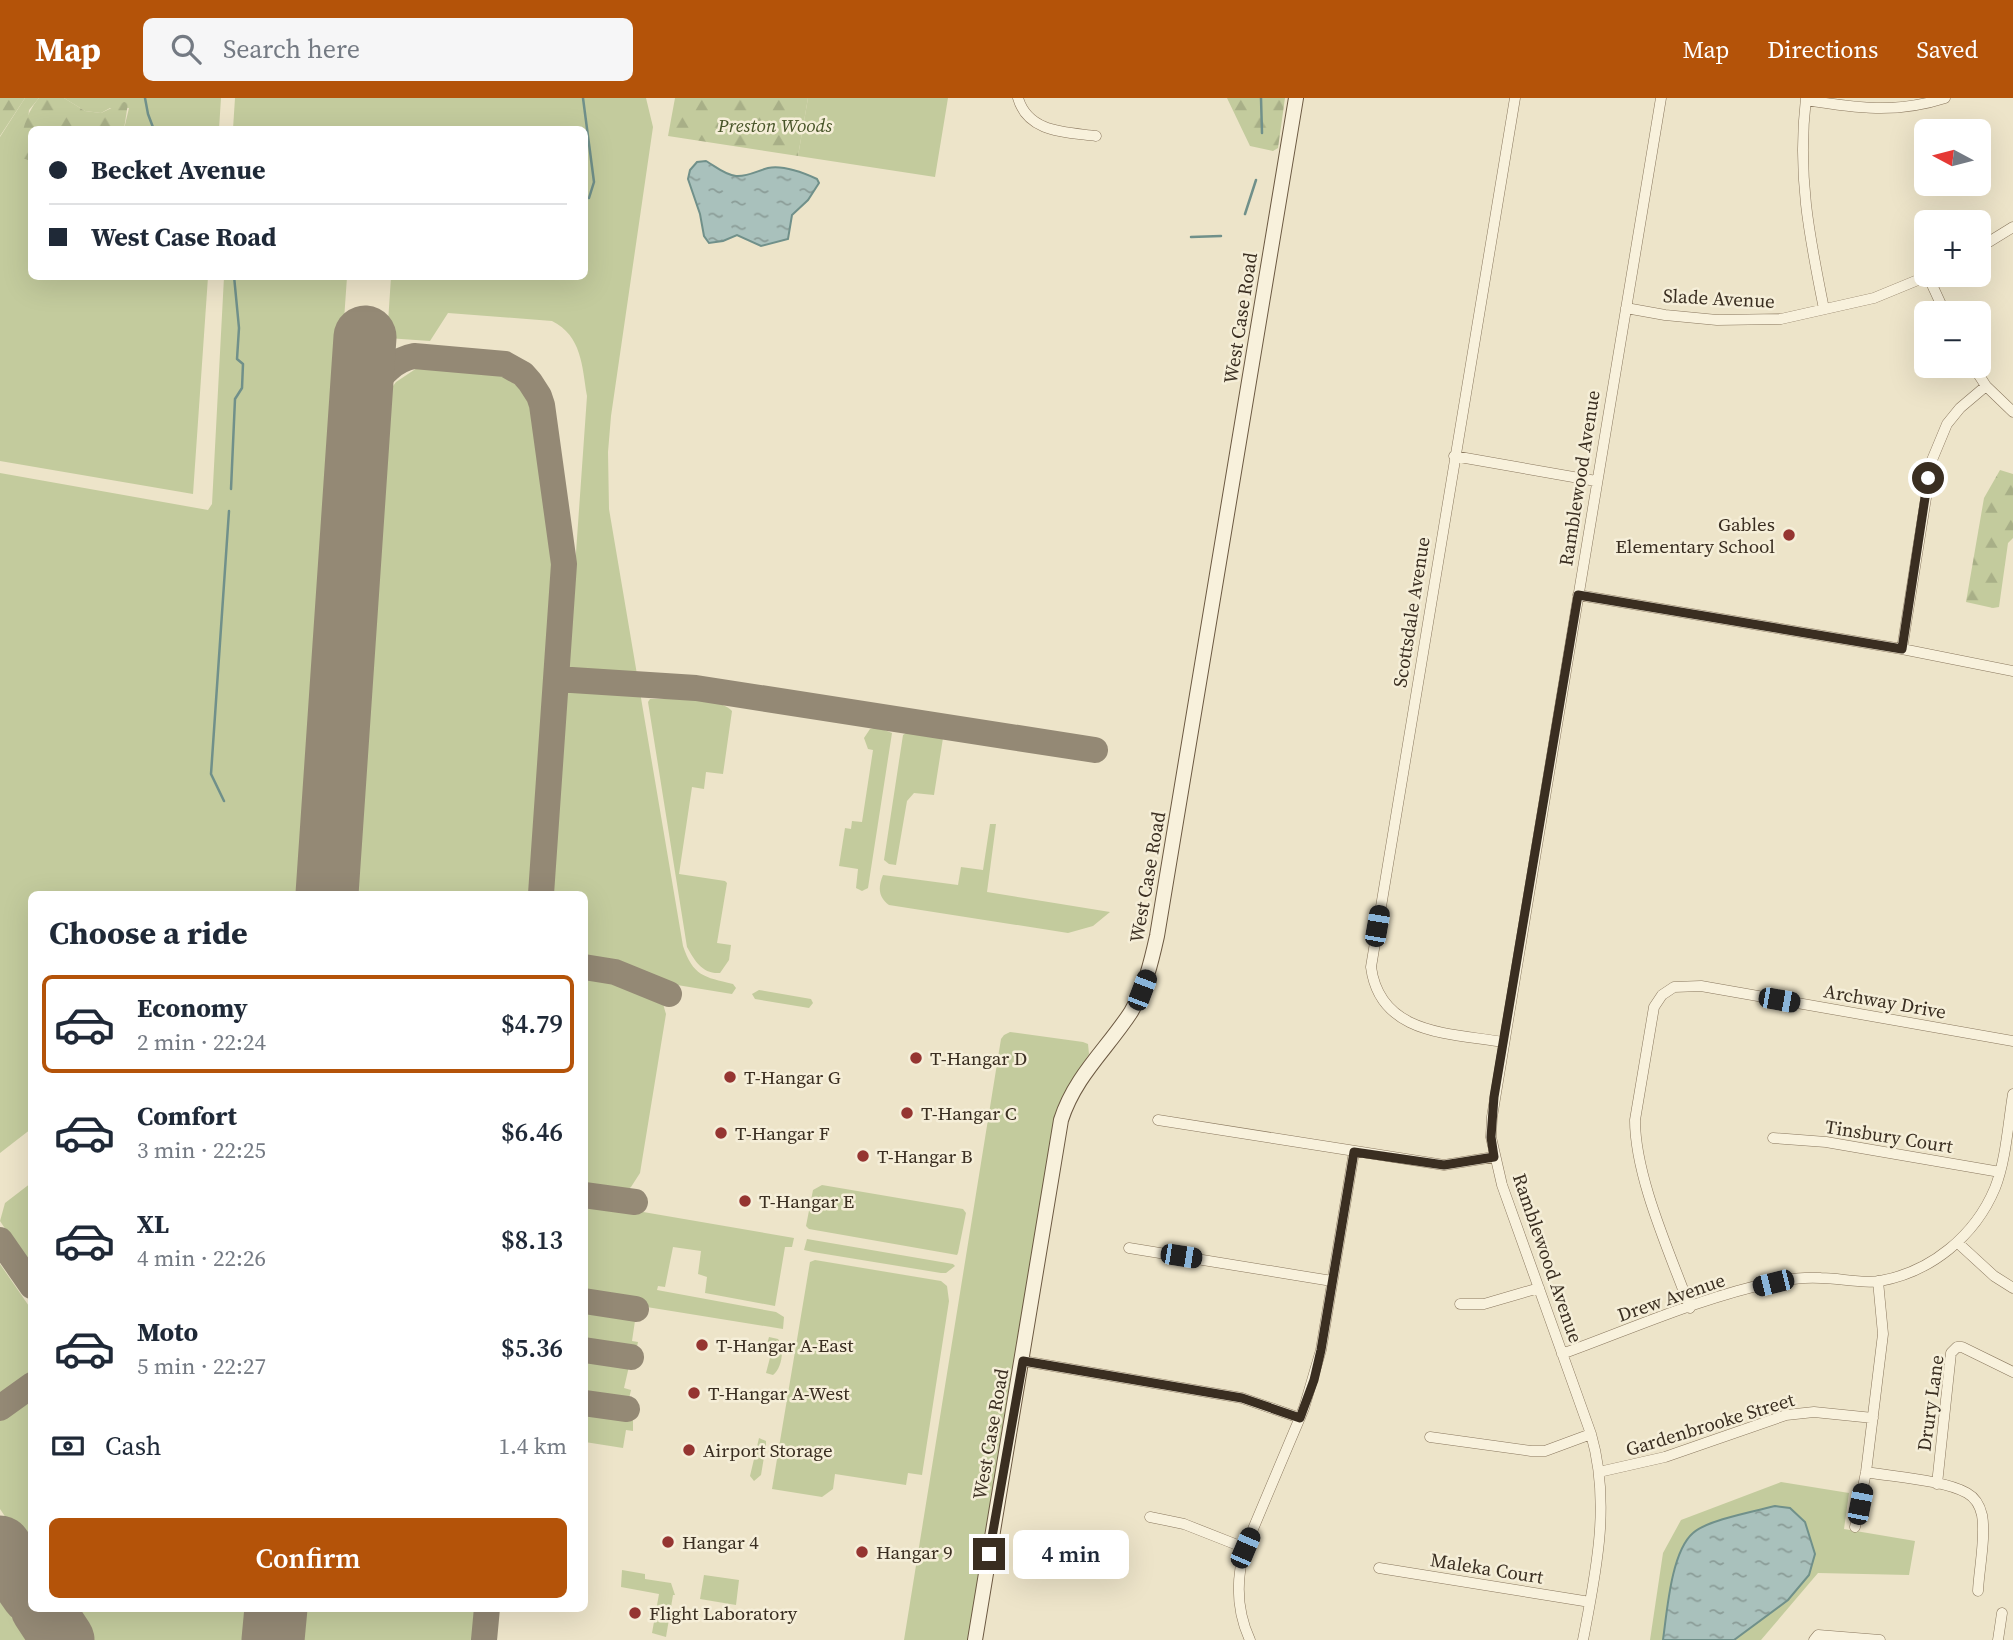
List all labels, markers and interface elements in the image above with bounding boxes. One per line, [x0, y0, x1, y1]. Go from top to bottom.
search box [143, 18, 633, 81]
text: Map [35, 27, 101, 72]
icon: search [167, 30, 205, 68]
text: Search here [223, 31, 360, 67]
text: Map [1682, 33, 1729, 66]
text: Directions [1767, 33, 1878, 66]
text: Saved [1916, 33, 1978, 66]
park label: Preston Woods [717, 112, 832, 138]
north arrow [1914, 119, 1992, 196]
map controls [1914, 119, 1991, 378]
text: Becket Avenue [91, 152, 265, 188]
button: + [1914, 210, 1991, 287]
text: West Case Road [91, 219, 277, 255]
street label: West Case Road [1217, 250, 1263, 385]
street label: Slade Avenue [1662, 282, 1776, 314]
button: − [1914, 301, 1991, 378]
street label: Ramblewood Avenue [1552, 388, 1606, 568]
route start [1912, 462, 1944, 494]
place label: Gables Elementary School [1615, 511, 1775, 559]
marker: Gables Elementary School [1781, 527, 1797, 543]
street label: Scottsdale Avenue [1386, 535, 1436, 689]
street label: West Case Road [1123, 809, 1171, 945]
car [1364, 903, 1391, 949]
text: Choose a ride [49, 911, 248, 955]
car [1125, 967, 1160, 1013]
street label: Archway Drive [1822, 977, 1948, 1025]
car [1757, 986, 1802, 1014]
text: Economy [137, 990, 248, 1026]
icon: car [53, 993, 116, 1056]
text: $4.79 [501, 1006, 563, 1042]
text: 2 min · 22:24 [137, 1026, 266, 1058]
place label: T-Hangar D [930, 1045, 1027, 1071]
marker: T-Hangar D [908, 1050, 924, 1066]
place label: T-Hangar G [744, 1064, 841, 1090]
marker: T-Hangar G [722, 1069, 738, 1085]
text: Comfort [137, 1098, 237, 1134]
place label: T-Hangar C [921, 1100, 1017, 1126]
icon: car [53, 1101, 116, 1164]
marker: T-Hangar C [899, 1105, 915, 1121]
street label: Tinsbury Court [1823, 1113, 1955, 1159]
text: $6.46 [501, 1114, 563, 1150]
place label: T-Hangar F [735, 1120, 830, 1146]
marker: T-Hangar F [713, 1125, 729, 1141]
text: 3 min · 22:25 [137, 1134, 266, 1166]
place label: T-Hangar B [877, 1143, 973, 1169]
marker: T-Hangar B [855, 1148, 871, 1164]
street label: Ramblewood Avenue [1507, 1170, 1589, 1346]
place label: T-Hangar E [759, 1188, 854, 1214]
marker: T-Hangar E [737, 1193, 753, 1209]
text: XL [137, 1206, 169, 1242]
icon: car [53, 1209, 116, 1272]
text: $8.13 [501, 1222, 563, 1258]
text: 4 min · 22:26 [137, 1242, 266, 1274]
car [1159, 1242, 1204, 1270]
street label: Drew Avenue [1614, 1266, 1728, 1328]
car [1751, 1268, 1796, 1298]
text: Moto [137, 1314, 198, 1350]
icon: car [53, 1317, 116, 1380]
text: $5.36 [501, 1330, 563, 1366]
place label: T-Hangar A-East [716, 1332, 854, 1358]
marker: T-Hangar A-East [694, 1337, 710, 1353]
text: 5 min · 22:27 [137, 1350, 266, 1382]
street label: Drury Lane [1910, 1353, 1950, 1453]
street label: West Case Road [966, 1366, 1014, 1502]
place label: T-Hangar A-West [708, 1380, 850, 1406]
marker: T-Hangar A-West [686, 1385, 702, 1401]
street label: Gardenbrooke Street [1622, 1386, 1798, 1462]
icon: cash [49, 1427, 87, 1465]
text: Cash [105, 1428, 161, 1464]
text: 1.4 km [498, 1430, 567, 1462]
place label: Airport Storage [703, 1437, 833, 1463]
marker: Airport Storage [681, 1442, 697, 1458]
car [1846, 1481, 1875, 1527]
button: Confirm [49, 1518, 567, 1598]
car [1228, 1525, 1263, 1571]
place label: Hangar 4 [682, 1529, 759, 1555]
callout: 4 min [1014, 1530, 1129, 1578]
marker: Hangar 4 [660, 1534, 676, 1550]
route end [973, 1538, 1005, 1570]
text: 4 min [1041, 1538, 1101, 1570]
place label: Hangar 9 [876, 1539, 953, 1565]
marker: Hangar 9 [854, 1544, 870, 1560]
street label: Maleka Court [1429, 1546, 1546, 1590]
place label: Flight Laboratory [649, 1600, 798, 1626]
marker: Flight Laboratory [627, 1605, 643, 1621]

